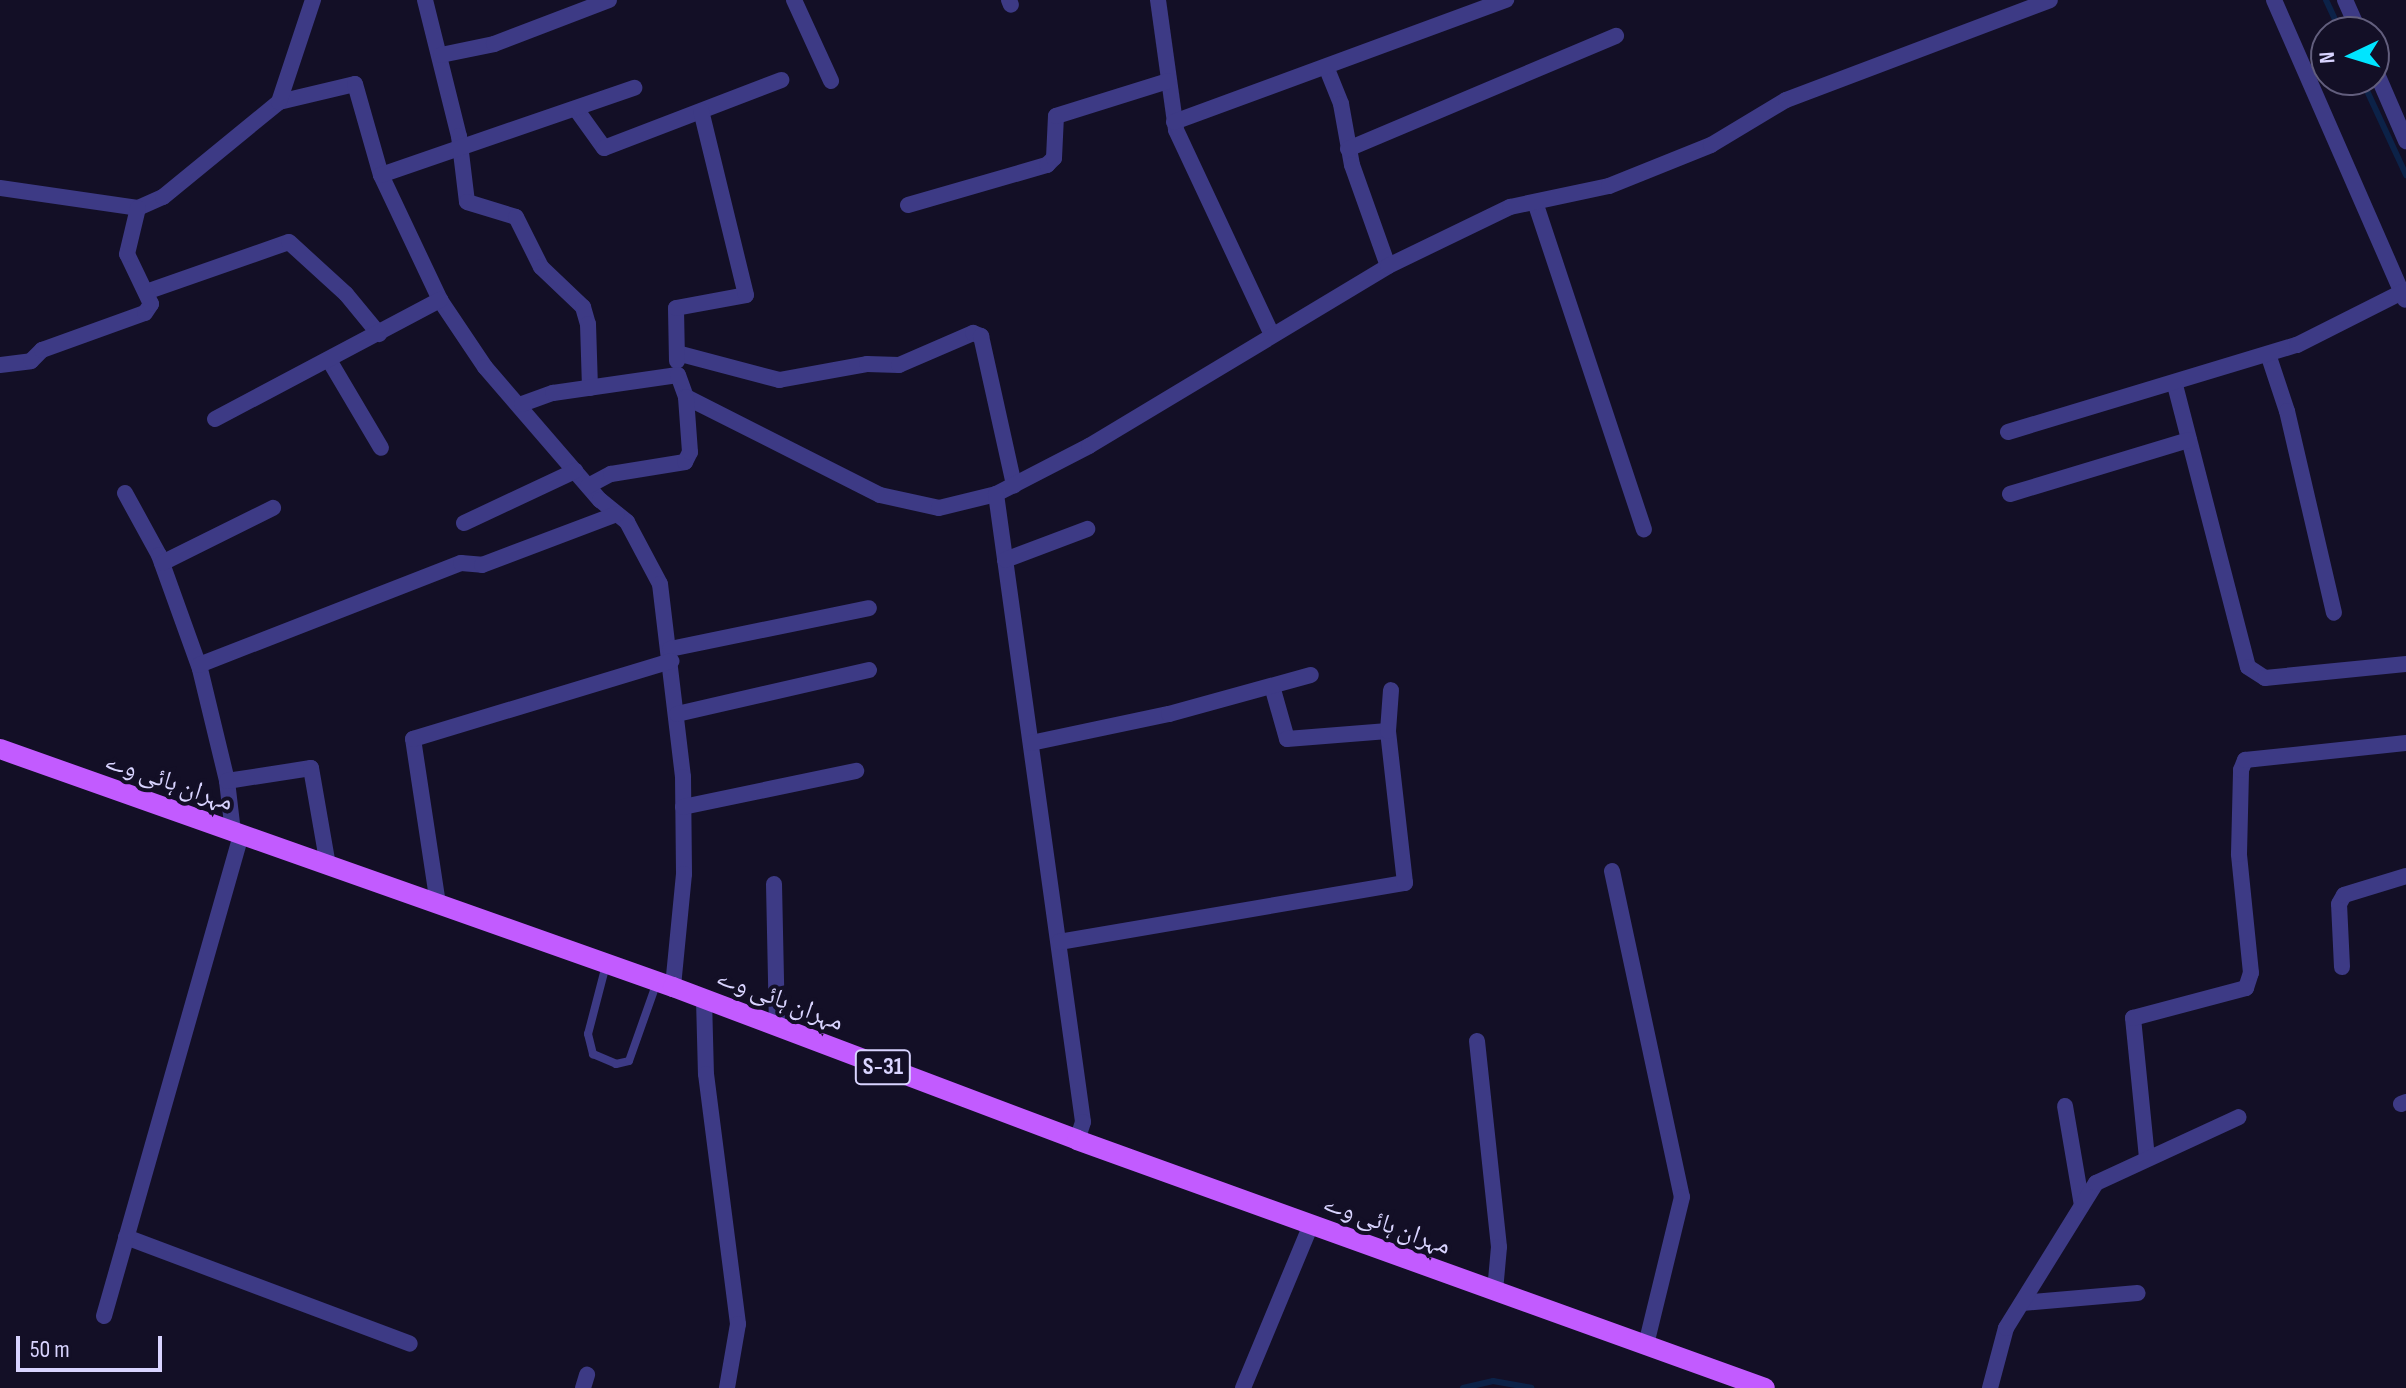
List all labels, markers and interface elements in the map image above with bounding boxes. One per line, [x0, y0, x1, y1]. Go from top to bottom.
north arrow [2310, 16, 2390, 96]
text: N [2314, 51, 2341, 64]
street label: مہران ہائی وے [101, 746, 237, 818]
street label: مہران ہائی وے [712, 962, 848, 1038]
road number: S-31 [853, 1047, 913, 1087]
street label: مہران ہائی وے [1319, 1188, 1455, 1262]
scale bar [20, 1320, 166, 1370]
text: 50 m [30, 1335, 70, 1364]

